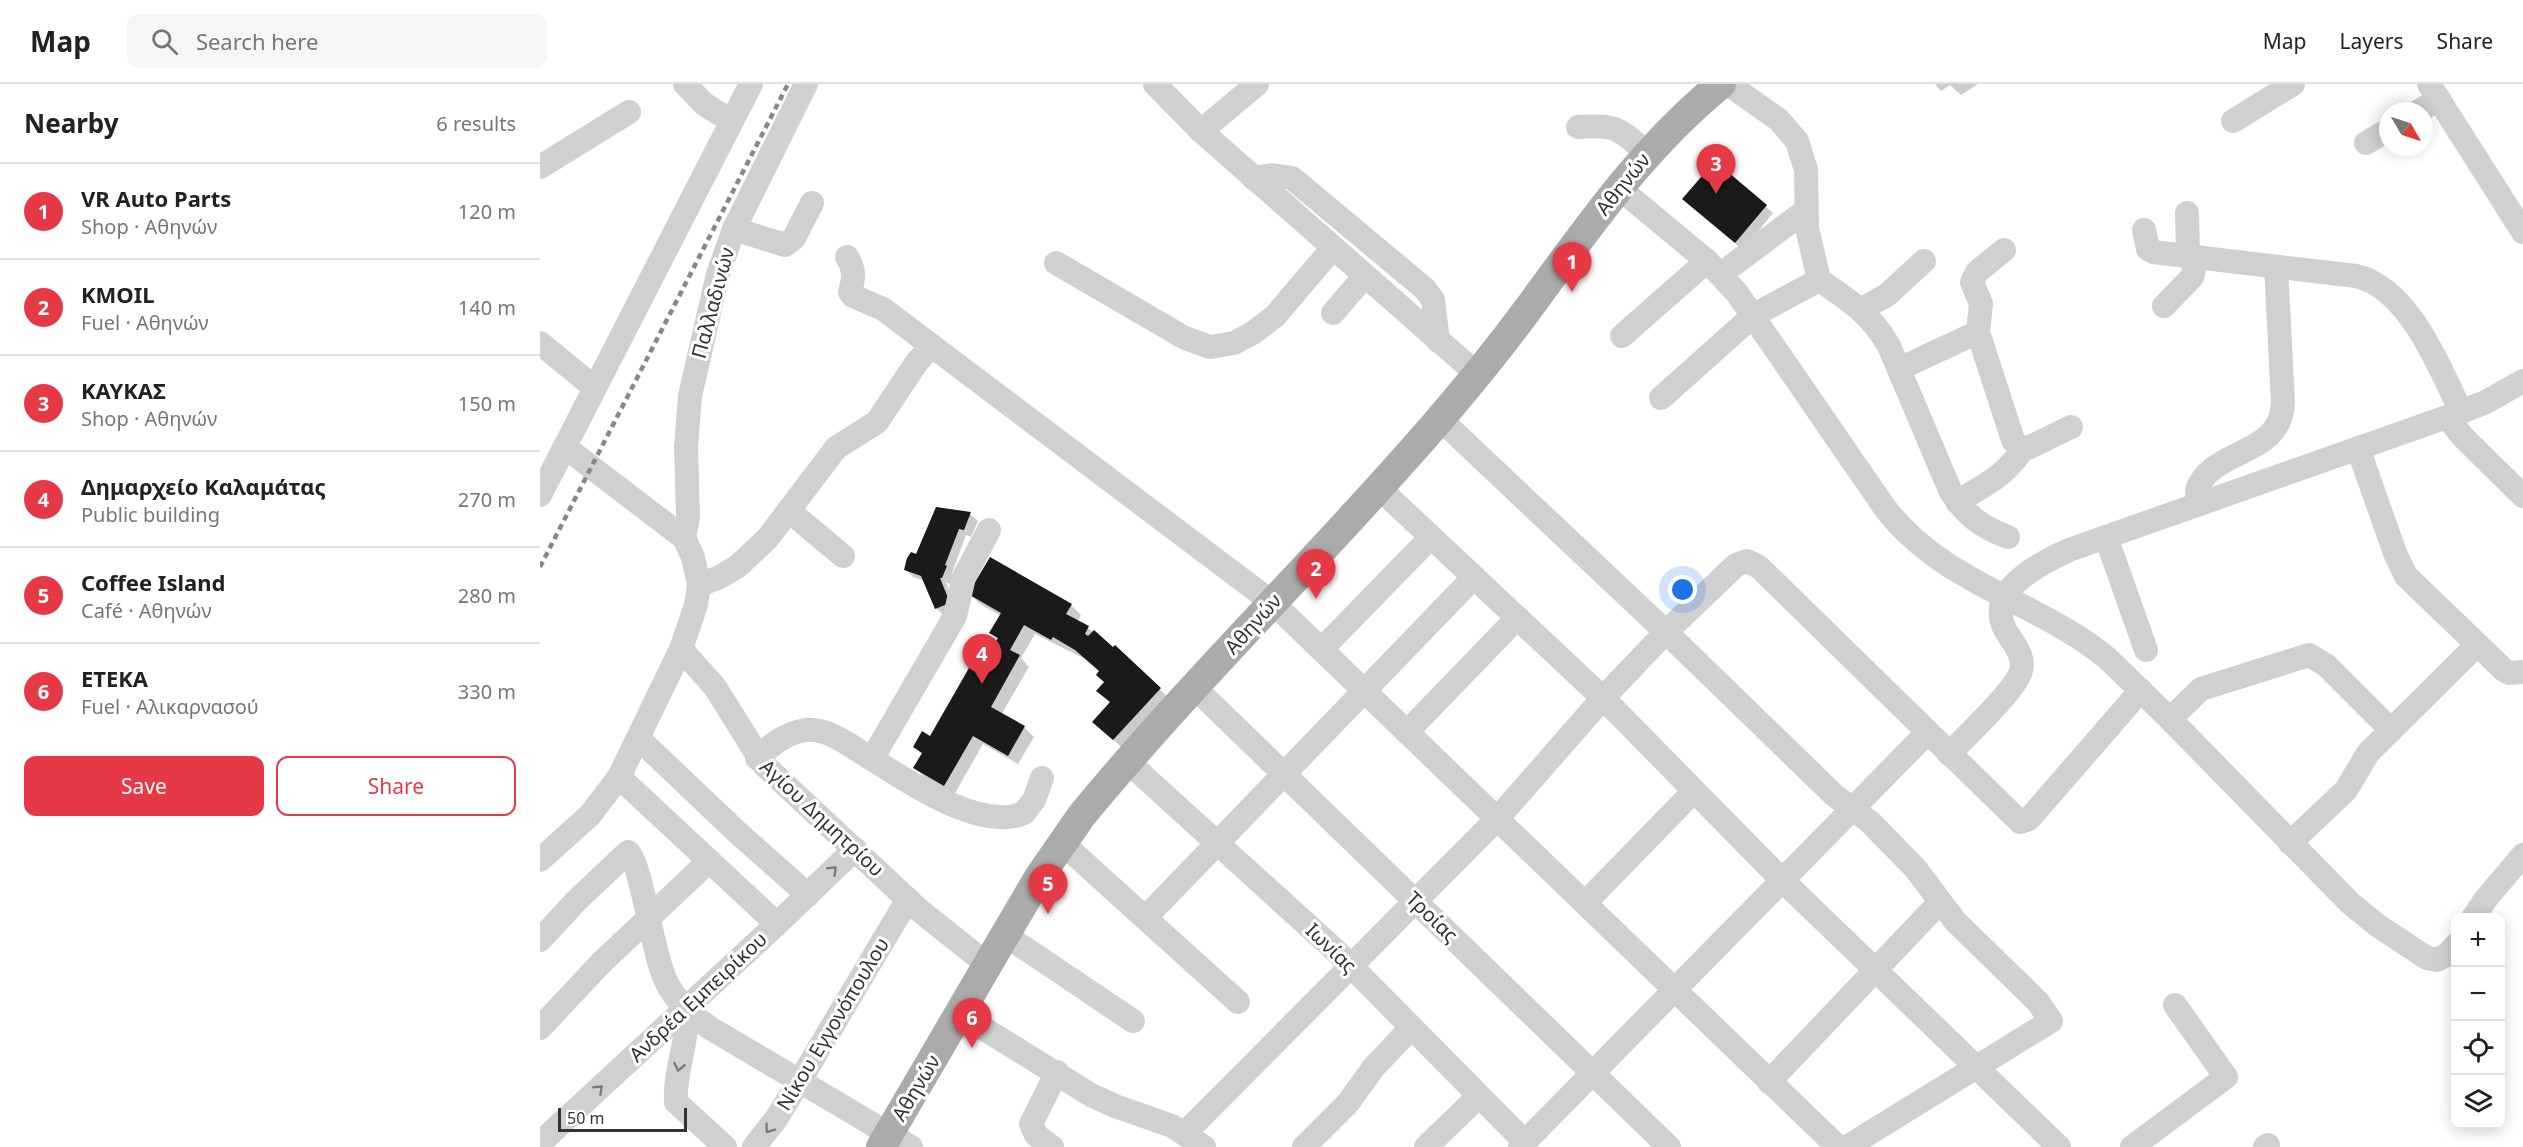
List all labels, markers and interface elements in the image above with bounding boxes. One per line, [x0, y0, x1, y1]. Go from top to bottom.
search box [127, 14, 547, 68]
text: Map [30, 22, 91, 60]
icon: search [148, 25, 181, 58]
text: Search here [196, 26, 318, 56]
text: Map [2263, 27, 2307, 55]
text: Layers [2340, 27, 2404, 55]
text: Share [2437, 27, 2493, 55]
north arrow [2379, 102, 2433, 156]
text: Nearby [24, 105, 119, 141]
text: 6 results [436, 110, 516, 137]
pin: 3 [1696, 144, 1736, 194]
street label: Αθηνών [1589, 147, 1656, 220]
text: VR Auto Parts [81, 183, 231, 213]
text: 1 [38, 198, 49, 225]
text: 120 m [458, 198, 516, 225]
text: Shop · Αθηνών [81, 213, 217, 240]
pin: 1 [1552, 242, 1592, 292]
street label: Παλλαδινών [685, 244, 740, 361]
text: KMOIL [81, 279, 155, 309]
text: 2 [38, 294, 49, 321]
text: 140 m [458, 294, 516, 321]
text: Fuel · Αθηνών [81, 309, 209, 336]
text: ΚΑΥΚΑΣ [81, 375, 166, 405]
text: 3 [38, 390, 49, 417]
text: 150 m [458, 390, 516, 417]
text: Shop · Αθηνών [81, 405, 217, 432]
text: Δημαρχείο Καλαμάτας [81, 471, 326, 501]
text: 4 [38, 486, 49, 513]
text: 270 m [458, 486, 516, 513]
text: Public building [81, 501, 220, 528]
pin: 2 [1296, 550, 1336, 599]
text: Coffee Island [81, 567, 225, 597]
your location [1668, 575, 1697, 604]
text: 5 [38, 582, 49, 609]
text: 280 m [458, 582, 516, 609]
street label: Αθηνών [1218, 588, 1287, 660]
text: Café · Αθηνών [81, 597, 212, 624]
pin: 4 [962, 634, 1002, 684]
text: ΕΤΕΚΑ [81, 663, 148, 693]
text: 6 [38, 678, 49, 705]
text: 330 m [458, 678, 516, 705]
text: Fuel · Αλικαρνασού [81, 693, 259, 720]
street label: Αγίου Δημητρίου [755, 753, 890, 882]
button: Save [24, 756, 264, 816]
button: Share [276, 756, 516, 816]
pin: 5 [1028, 864, 1068, 914]
one-way arrow [826, 867, 837, 878]
street label: Τροίας [1401, 885, 1464, 948]
map controls [2451, 913, 2505, 1129]
button: + [2451, 913, 2505, 967]
street label: Ιωνίας [1300, 917, 1363, 979]
street label: Ανδρέα Εμπειρίκου [623, 926, 772, 1068]
street label: Νίκου Εγγονόπουλου [770, 932, 895, 1115]
button: − [2451, 967, 2505, 1021]
pin: 6 [952, 998, 992, 1048]
button: locate [2451, 1021, 2505, 1075]
street label: Αθηνών [885, 1050, 946, 1126]
one-way arrow [674, 1062, 687, 1072]
button: layers [2451, 1075, 2505, 1129]
one-way arrow [592, 1085, 602, 1096]
scale bar [558, 1105, 687, 1132]
text: 50 m [567, 1107, 604, 1129]
one-way arrow [765, 1122, 776, 1133]

